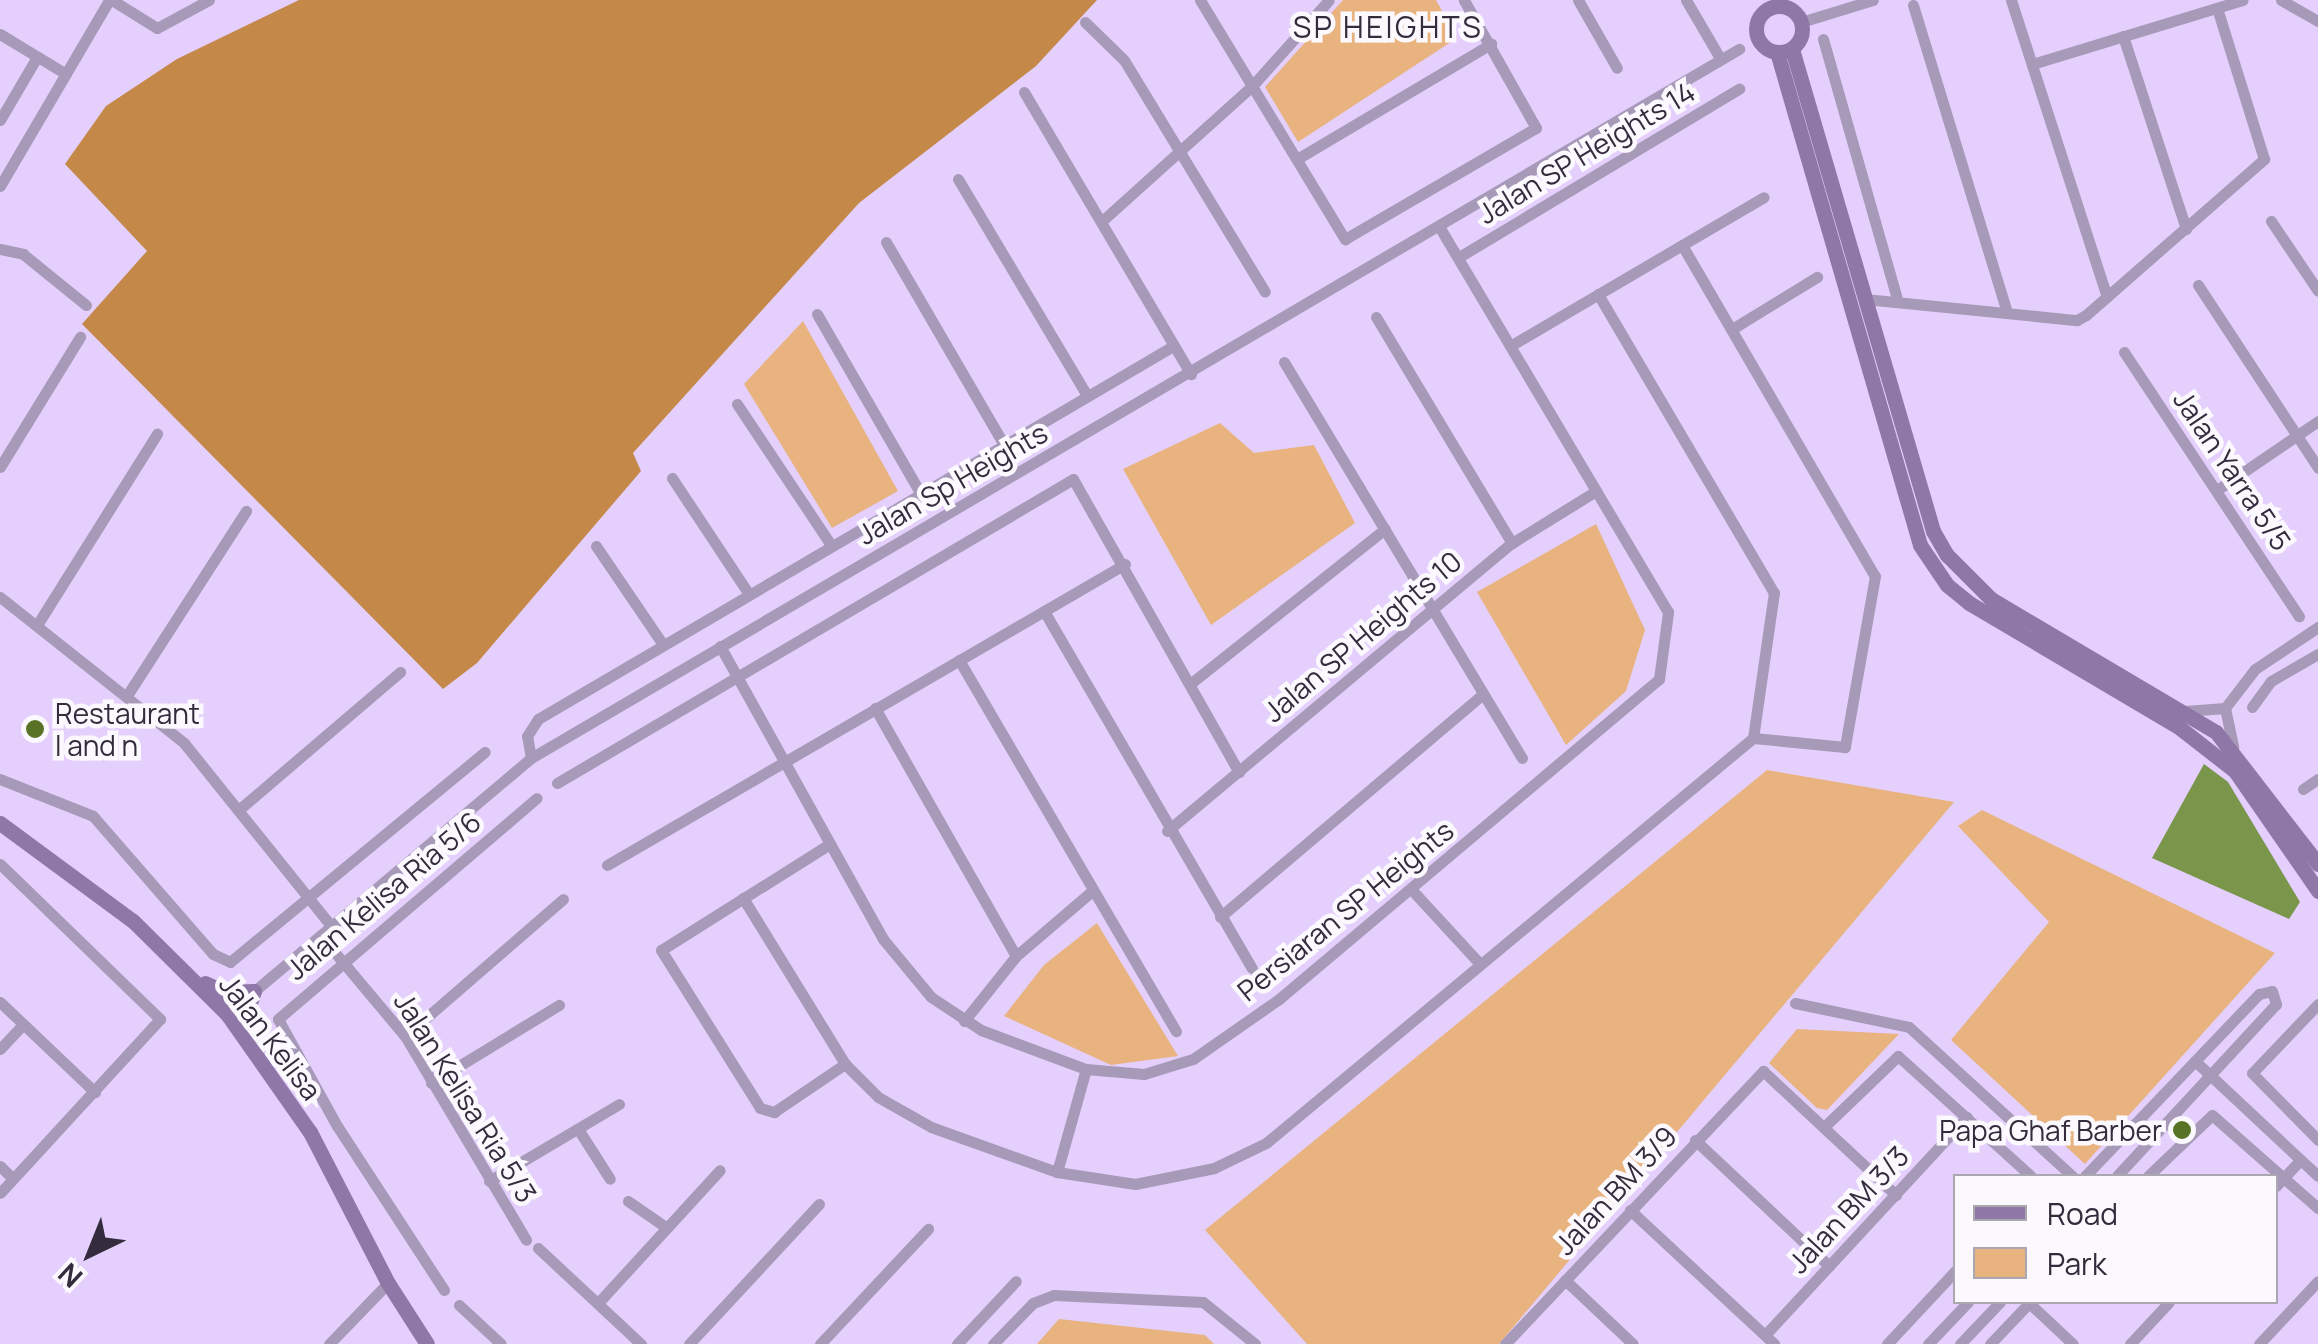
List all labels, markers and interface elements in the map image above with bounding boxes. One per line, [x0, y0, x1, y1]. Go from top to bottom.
district label: SP HEIGHTS [1293, 9, 1483, 45]
street label: Jalan SP Heights 14 [1472, 74, 1700, 230]
street label: Jalan Yarra 5/5 [2167, 384, 2299, 556]
street label: Jalan Sp Heights [851, 415, 1053, 551]
street label: Jalan SP Heights 10 [1256, 544, 1468, 728]
place label: Restaurant l and n [55, 696, 200, 762]
marker: Restaurant l and n [24, 718, 46, 740]
street label: Jalan Kelisa Ria 5/6 [279, 804, 487, 986]
street label: Persiaran SP Heights [1230, 813, 1460, 1007]
street label: Jalan Kelisa [213, 968, 329, 1106]
street label: Jalan Kelisa Ria 5/3 [388, 986, 544, 1208]
place label: Papa Ghaf Barber [1939, 1113, 2162, 1147]
street label: Jalan BM 3/9 [1547, 1119, 1683, 1261]
marker: Papa Ghaf Barber [2171, 1119, 2193, 1141]
street label: Jalan BM 3/3 [1781, 1139, 1915, 1279]
legend [1953, 1174, 2278, 1304]
text: Road [2047, 1193, 2118, 1234]
north arrow [40, 1204, 140, 1304]
text: Park [2047, 1243, 2107, 1284]
text: N [49, 1255, 90, 1297]

